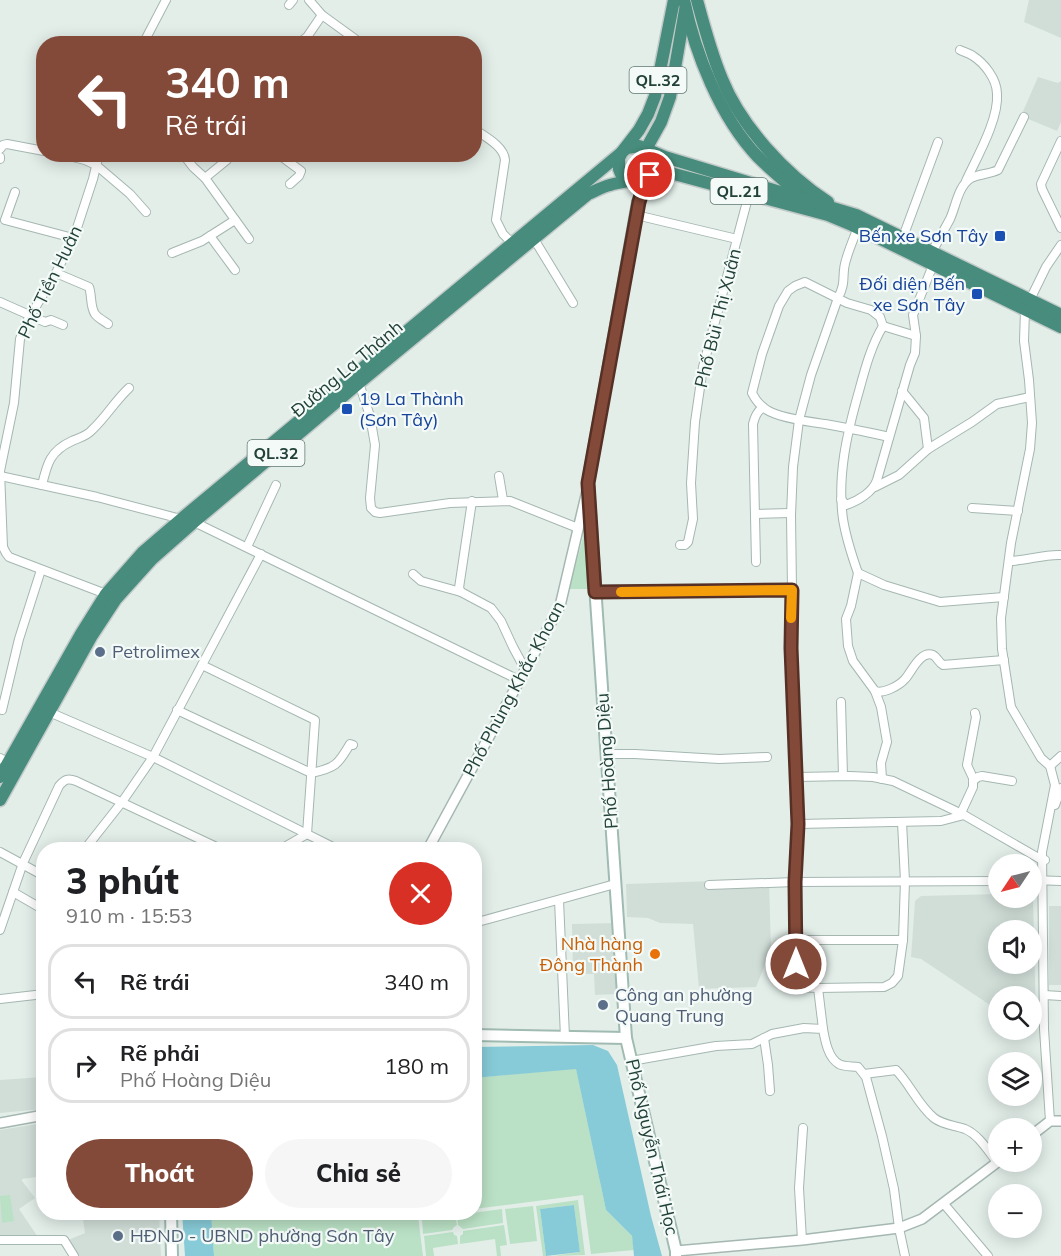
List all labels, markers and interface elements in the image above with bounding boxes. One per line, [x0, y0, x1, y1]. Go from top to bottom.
text: 340 m [165, 56, 290, 109]
icon: left [66, 60, 144, 138]
road number: QL.32 [630, 67, 686, 93]
text: Rẽ trái [165, 108, 247, 142]
pin [624, 149, 675, 200]
icon: arrive [633, 158, 666, 191]
road number: QL.21 [710, 178, 768, 204]
street label: Phố Tiền Huân [12, 221, 87, 342]
place label: Bến xe Sơn Tây [859, 224, 988, 247]
marker: Bến xe Sơn Tây [993, 229, 1007, 243]
street label: Phố Bùi Thị Xuân [689, 246, 746, 390]
place label: Đối diện Bến xe Sơn Tây [860, 272, 965, 316]
marker: Đối diện Bến xe Sơn Tây [970, 287, 984, 301]
street label: Đường La Thành [286, 315, 407, 422]
place label: 19 La Thành (Sơn Tây) [359, 387, 464, 431]
marker: 19 La Thành (Sơn Tây) [340, 402, 354, 416]
road number: QL.32 [248, 440, 304, 466]
street label: Phố Phùng Khắc Khoan [457, 597, 570, 781]
place label: Petrolimex [112, 640, 200, 663]
marker: Petrolimex [93, 645, 107, 659]
street label: Phố Hoàng Diệu [590, 692, 623, 830]
north arrow [988, 854, 1042, 908]
map controls [988, 854, 1042, 1238]
text: 3 phút [66, 858, 179, 903]
button: close [389, 862, 452, 925]
text: 910 m · 15:53 [66, 903, 192, 928]
button: sound [988, 920, 1042, 974]
place label: Nhà hàng Đông Thành [540, 932, 643, 976]
position arrow [764, 932, 828, 996]
marker: Nhà hàng Đông Thành [648, 947, 662, 961]
icon: left [69, 965, 102, 998]
text: Rẽ trái [120, 968, 190, 996]
text: 340 m [384, 968, 449, 996]
place label: Công an phường Quang Trung [615, 983, 753, 1027]
button: search [988, 986, 1042, 1040]
marker: Công an phường Quang Trung [596, 998, 610, 1012]
text: Rẽ phải [120, 1039, 200, 1067]
icon: right [69, 1049, 102, 1082]
text: 180 m [384, 1052, 449, 1080]
button: layers [988, 1052, 1042, 1106]
street label: Phố Nguyễn Thái Học [621, 1056, 684, 1238]
text: Phố Hoàng Diệu [120, 1067, 271, 1092]
button: + [988, 1118, 1042, 1172]
button: Thoát [66, 1139, 253, 1208]
button: Chia sẻ [265, 1139, 452, 1208]
button: − [988, 1184, 1042, 1238]
place label: HĐND - UBND phường Sơn Tây [130, 1224, 395, 1247]
marker: HĐND - UBND phường Sơn Tây [111, 1229, 125, 1243]

